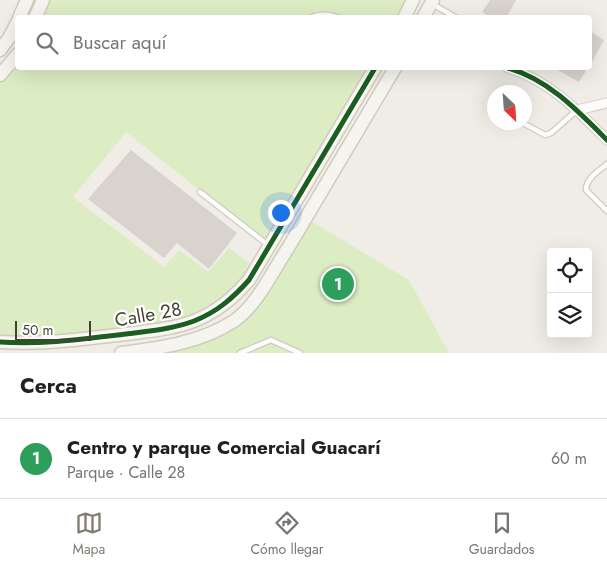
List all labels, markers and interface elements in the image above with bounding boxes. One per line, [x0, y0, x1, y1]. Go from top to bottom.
search box [15, 15, 592, 70]
icon: search [33, 29, 61, 57]
text: Buscar aquí [73, 29, 167, 56]
north arrow [487, 85, 532, 130]
your location [268, 200, 294, 226]
map controls [547, 248, 592, 338]
button: locate [547, 248, 592, 293]
pin: 1 [322, 265, 354, 303]
button: layers [547, 293, 592, 338]
street label: Calle 28 [112, 295, 184, 334]
scale bar [15, 318, 91, 341]
text: 50 m [22, 320, 53, 340]
text: Cerca [20, 371, 77, 401]
text: Centro y parque Comercial Guacarí [67, 434, 380, 461]
text: 1 [32, 447, 40, 470]
text: 60 m [551, 447, 587, 470]
text: Parque · Calle 28 [67, 461, 185, 484]
tab: Mapa [73, 509, 105, 559]
tab: Cómo llegar [250, 509, 324, 559]
tab: Guardados [469, 509, 534, 559]

